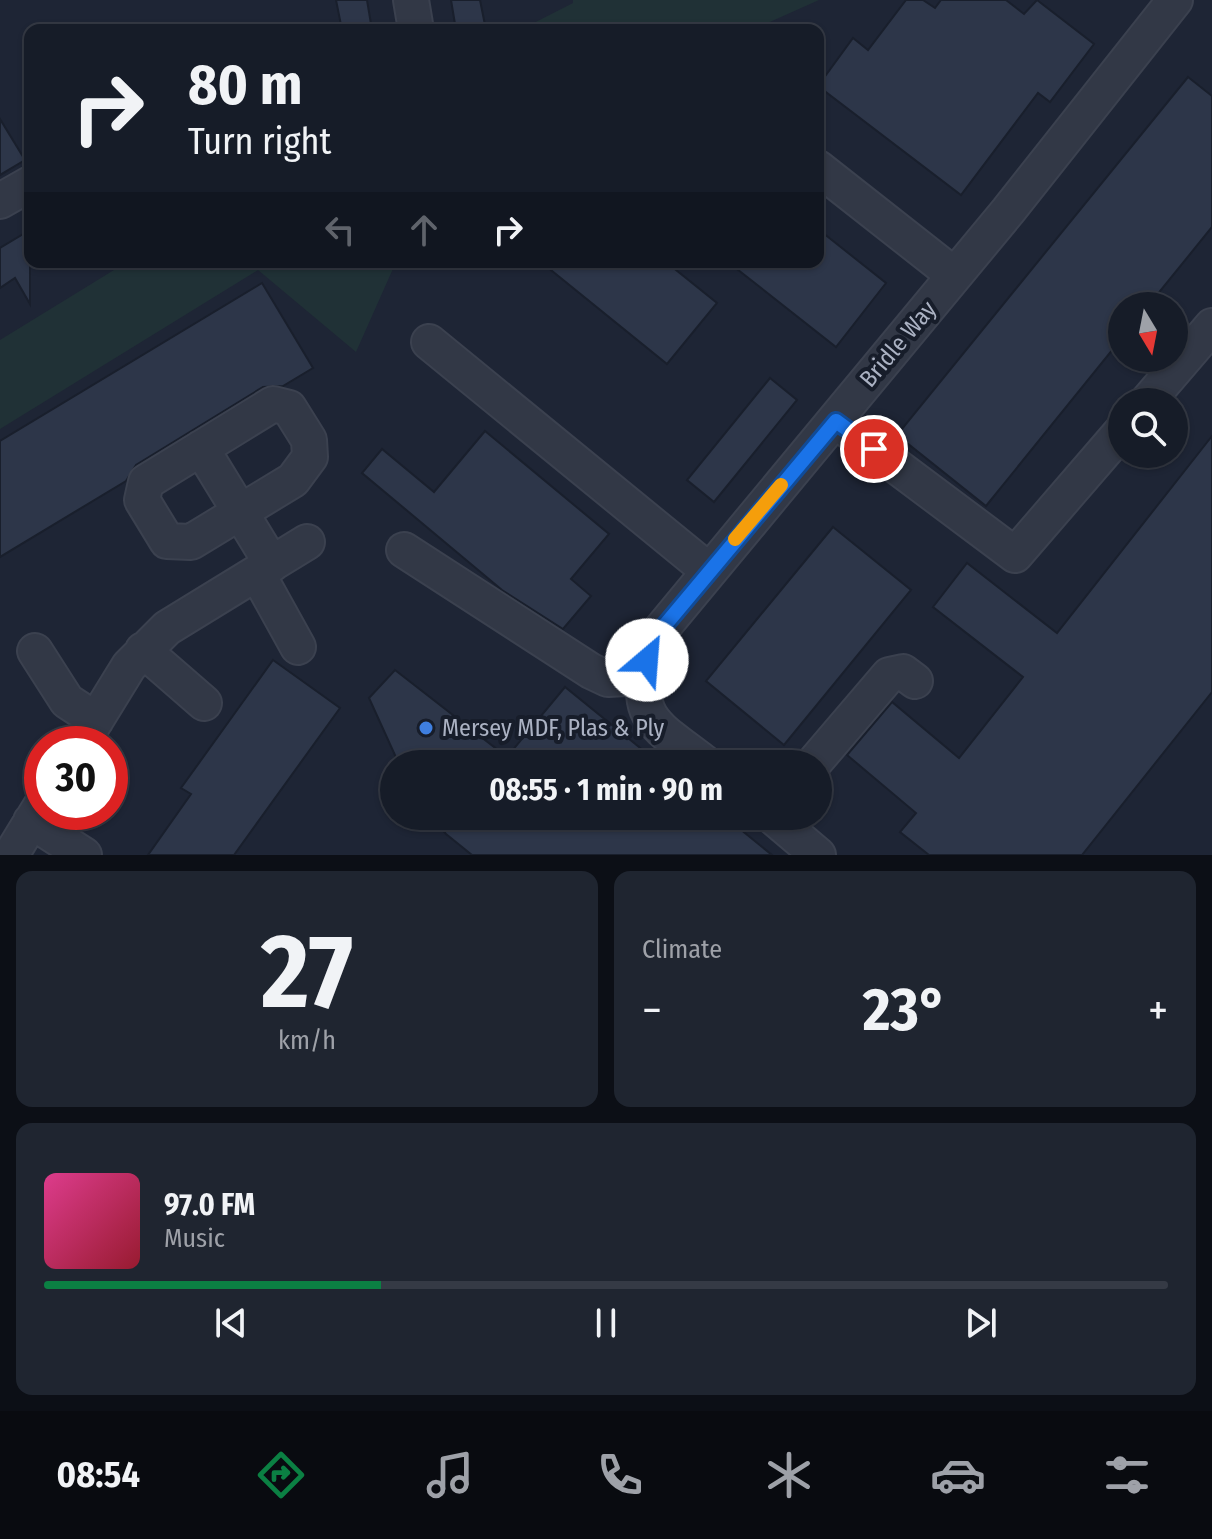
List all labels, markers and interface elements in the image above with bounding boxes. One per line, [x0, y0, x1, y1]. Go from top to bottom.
text: 80 m [188, 52, 303, 119]
icon: right [56, 56, 160, 160]
text: Turn right [188, 120, 331, 164]
icon: left [318, 208, 362, 252]
icon: ahead [402, 208, 446, 252]
icon: right [486, 208, 530, 252]
north arrow [1108, 292, 1188, 372]
map controls [1108, 292, 1188, 468]
street label: Bridle Way [854, 295, 942, 393]
button: search [1108, 388, 1188, 468]
pin [840, 415, 908, 483]
icon: arrive [852, 427, 896, 471]
position arrow [605, 618, 689, 702]
place label: Mersey MDF, Plas & Ply [442, 714, 665, 742]
marker: Mersey MDF, Plas & Ply [417, 719, 435, 737]
speed limit sign: 30 [24, 726, 128, 830]
text: 08:55 · 1 min · 90 m [489, 772, 723, 808]
text: 27 [261, 910, 353, 1035]
text: Climate [642, 934, 722, 965]
text: 23° [863, 974, 947, 1046]
text: − [642, 984, 662, 1037]
text: + [1148, 984, 1168, 1037]
text: km/h [278, 1025, 336, 1056]
text: 97.0 FM [164, 1187, 255, 1223]
text: Music [164, 1223, 225, 1254]
icon: previous [209, 1301, 253, 1345]
icon: pause [584, 1301, 628, 1345]
icon: next [959, 1301, 1003, 1345]
icon: directions [253, 1447, 309, 1503]
icon: music [422, 1447, 478, 1503]
icon: phone [592, 1447, 648, 1503]
icon: climate [761, 1447, 817, 1503]
icon: car [930, 1447, 986, 1503]
icon: filters [1099, 1447, 1155, 1503]
text: 08:54 [57, 1453, 140, 1497]

